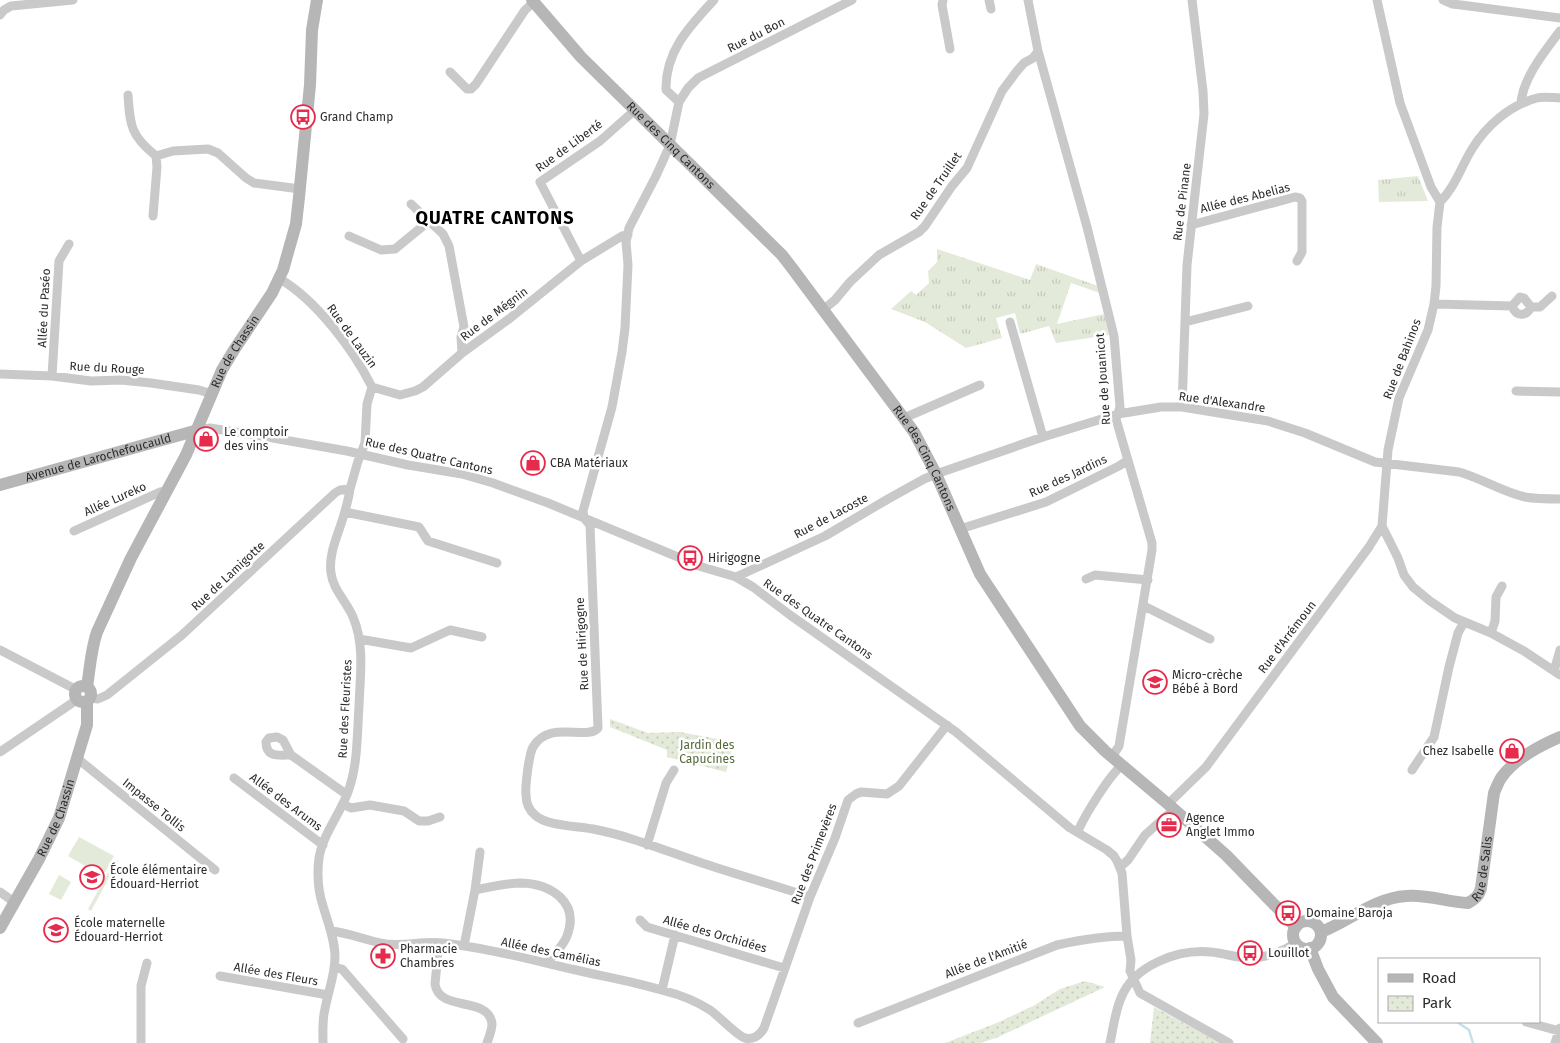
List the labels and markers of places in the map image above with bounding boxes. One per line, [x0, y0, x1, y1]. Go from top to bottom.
bus stop icon: Grand Champ [290, 104, 316, 130]
place label: Grand Champ [320, 110, 393, 124]
place label: Le comptoir des vins [224, 425, 289, 453]
shop icon: Le comptoir des vins [193, 426, 219, 452]
shop icon: CBA Matériaux [520, 450, 546, 476]
place label: CBA Matériaux [550, 456, 628, 470]
bus stop icon: Hirigogne [677, 545, 703, 571]
place label: Hirigogne [708, 551, 760, 565]
place label: Micro-crèche Bébé à Bord [1172, 668, 1242, 696]
school or university icon: Micro-crèche Bébé à Bord [1142, 669, 1168, 695]
shop icon: Chez Isabelle [1499, 738, 1525, 764]
place label: Chez Isabelle [1423, 744, 1494, 758]
place label: Agence Anglet Immo [1186, 811, 1255, 839]
office icon: Agence Anglet Immo [1156, 812, 1182, 838]
place label: École élémentaire Édouard-Herriot [110, 862, 207, 891]
school or university icon: École élémentaire Édouard-Herriot [79, 864, 105, 890]
bus stop icon: Domaine Baroja [1275, 900, 1301, 926]
place label: Domaine Baroja [1306, 906, 1393, 920]
place label: École maternelle Édouard-Herriot [74, 915, 165, 944]
school or university icon: École maternelle Édouard-Herriot [43, 917, 69, 943]
bus stop icon: Louillot [1237, 940, 1263, 966]
place label: Pharmacie Chambres [400, 942, 457, 970]
pharmacy icon: Pharmacie Chambres [370, 943, 396, 969]
place label: Louillot [1268, 946, 1310, 960]

